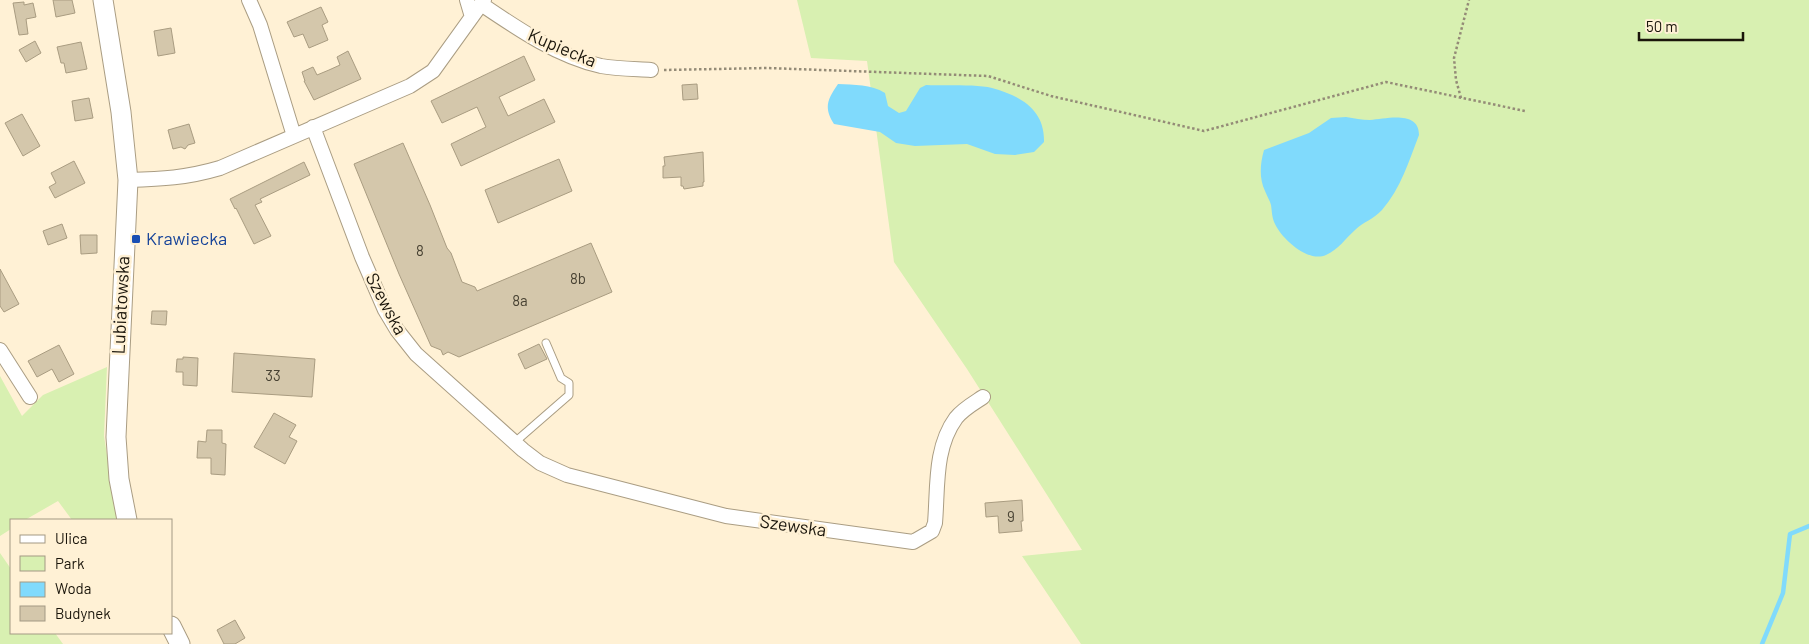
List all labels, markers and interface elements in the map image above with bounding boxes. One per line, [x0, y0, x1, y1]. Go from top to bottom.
scale bar [1639, 10, 1743, 42]
text: 50 m [1646, 17, 1678, 35]
street label: Kupiecka [525, 23, 600, 71]
place label: Krawiecka [146, 227, 227, 249]
marker: Krawiecka [130, 233, 142, 245]
house number: 8 [416, 241, 424, 259]
street label: Lubiatowska [106, 255, 134, 355]
street label: Szewska [361, 269, 412, 338]
house number: 8b [570, 269, 586, 287]
house number: 8a [512, 291, 528, 309]
house number: 33 [265, 366, 281, 384]
house number: 9 [1007, 507, 1015, 525]
street label: Szewska [758, 509, 828, 541]
legend [10, 519, 172, 634]
text: Ulica [55, 529, 87, 547]
text: Park [55, 554, 85, 572]
text: Woda [55, 579, 91, 597]
text: Budynek [55, 604, 111, 622]

